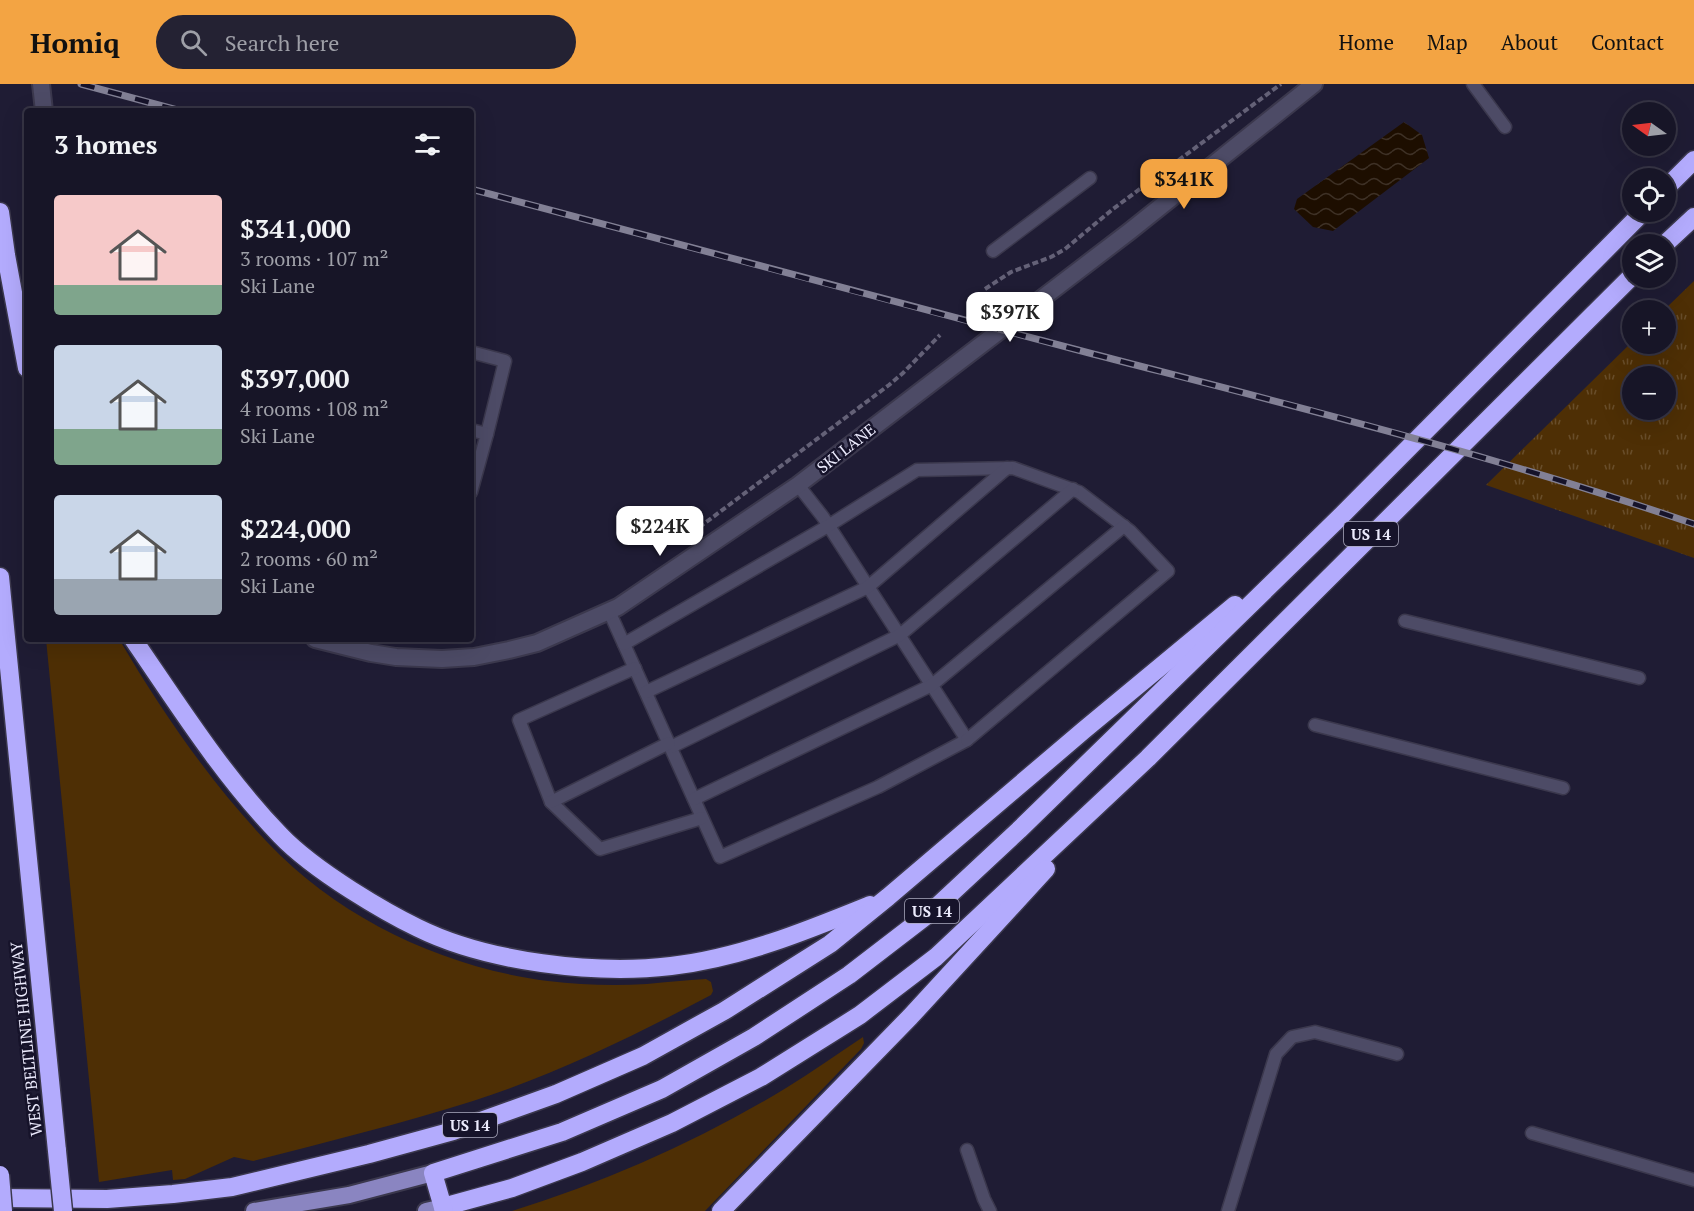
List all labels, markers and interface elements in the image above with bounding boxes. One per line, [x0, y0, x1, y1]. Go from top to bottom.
search box [156, 15, 576, 69]
text: Homiq [30, 24, 120, 61]
icon: search [177, 26, 210, 59]
text: Search here [225, 28, 339, 57]
text: Home [1338, 28, 1394, 56]
text: Map [1427, 28, 1468, 56]
text: About [1501, 28, 1558, 56]
text: Contact [1591, 28, 1664, 56]
north arrow [1622, 102, 1676, 156]
map controls [1622, 102, 1676, 420]
text: 3 homes [54, 127, 158, 161]
icon: filters [411, 128, 444, 161]
pin: $341K [1142, 159, 1226, 210]
text: $341K [1154, 165, 1214, 192]
button: locate [1622, 168, 1676, 222]
text: $341,000 [240, 211, 351, 245]
icon: home [102, 219, 174, 291]
button: layers [1622, 234, 1676, 288]
text: 3 rooms · 107 m² [240, 245, 388, 272]
text: Ski Lane [240, 272, 315, 299]
pin: $397K [968, 292, 1052, 343]
text: $397K [980, 298, 1040, 325]
button: + [1622, 300, 1676, 354]
text: $397,000 [240, 361, 349, 395]
button: − [1622, 366, 1676, 420]
icon: home [102, 369, 174, 441]
text: 4 rooms · 108 m² [240, 395, 388, 422]
street label: SKI LANE [812, 418, 880, 478]
text: Ski Lane [240, 422, 315, 449]
pin: $224K [618, 506, 702, 557]
text: $224,000 [240, 511, 351, 545]
text: $224K [630, 512, 690, 539]
icon: home [102, 519, 174, 591]
road number: US 14 [1344, 522, 1398, 546]
text: 2 rooms · 60 m² [240, 545, 378, 572]
text: Ski Lane [240, 572, 315, 599]
road number: US 14 [905, 899, 959, 923]
street label: WEST BELTLINE HIGHWAY [5, 940, 47, 1137]
road number: US 14 [443, 1113, 497, 1137]

